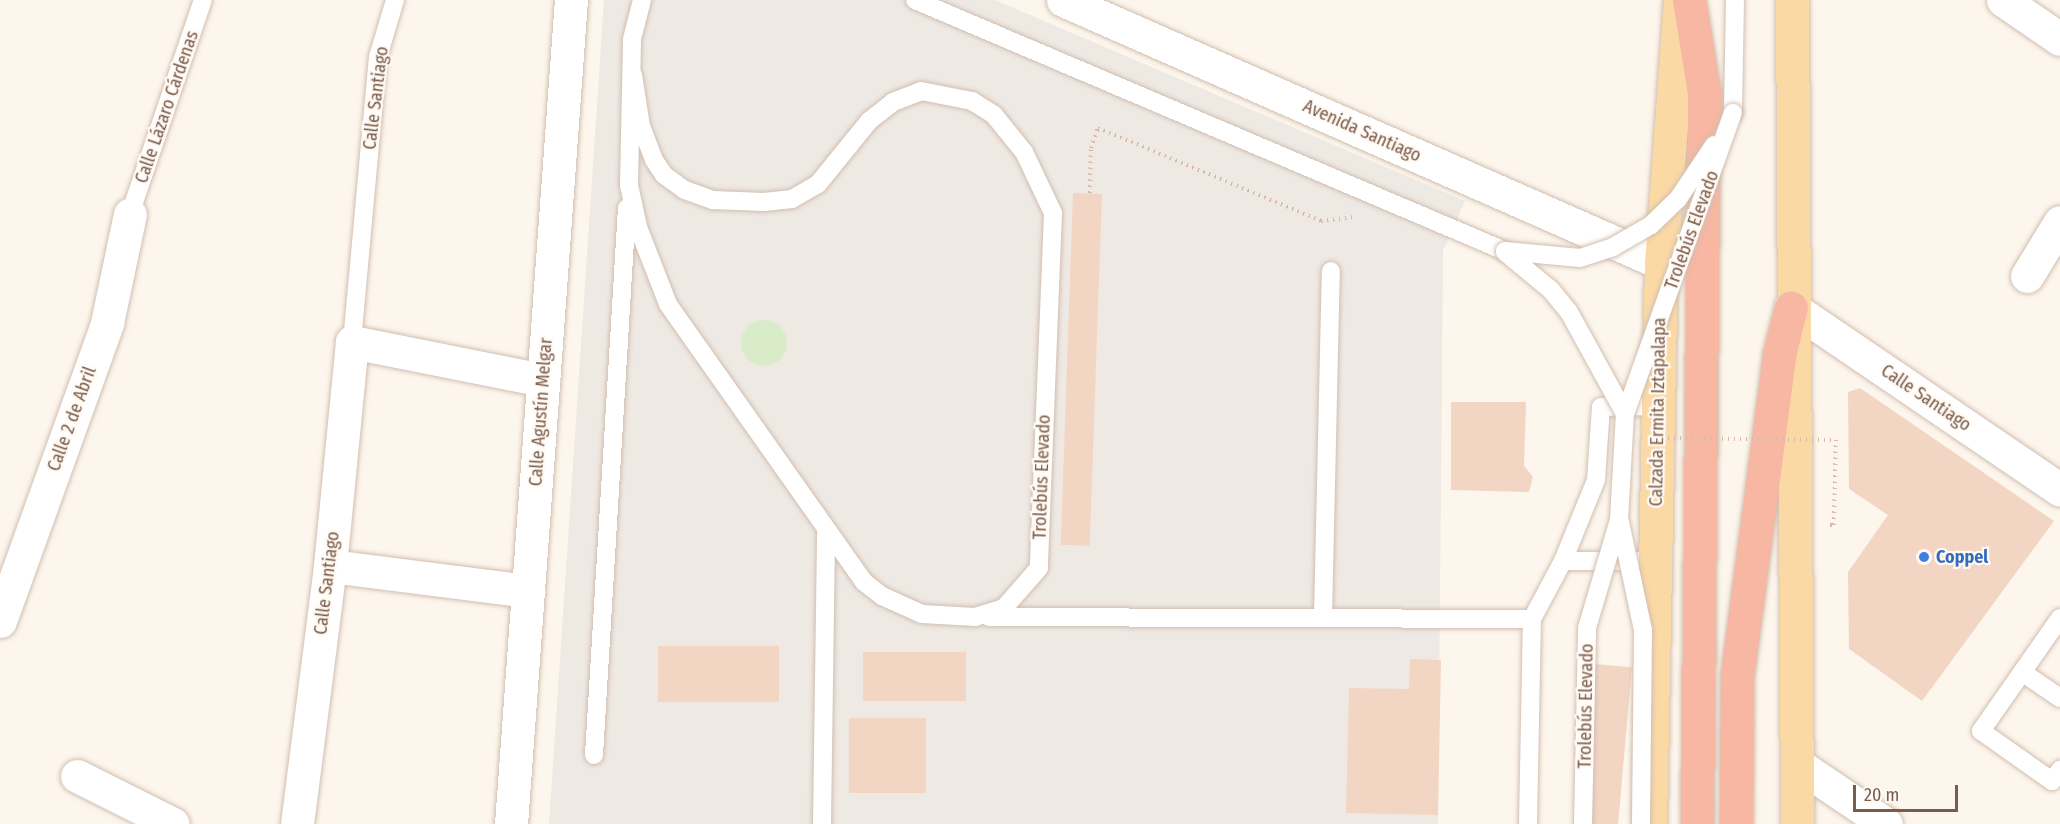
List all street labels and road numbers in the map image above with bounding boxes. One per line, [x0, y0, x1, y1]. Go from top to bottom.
street label: Calle Lázaro Cárdenas [131, 28, 203, 186]
street label: Calle Santiago [359, 45, 393, 151]
street label: Avenida Santiago [1300, 95, 1424, 167]
street label: Trolebús Elevado [1660, 168, 1724, 292]
street label: Calzada Ermita Iztapalapa [1646, 317, 1670, 507]
street label: Calle Agustín Melgar [525, 337, 557, 487]
street label: Calle Santiago [1877, 360, 1975, 436]
street label: Calle 2 de Abril [43, 364, 101, 474]
street label: Trolebús Elevado [1029, 414, 1055, 540]
street label: Calle Santiago [310, 530, 344, 636]
street label: Trolebús Elevado [1574, 643, 1598, 769]

